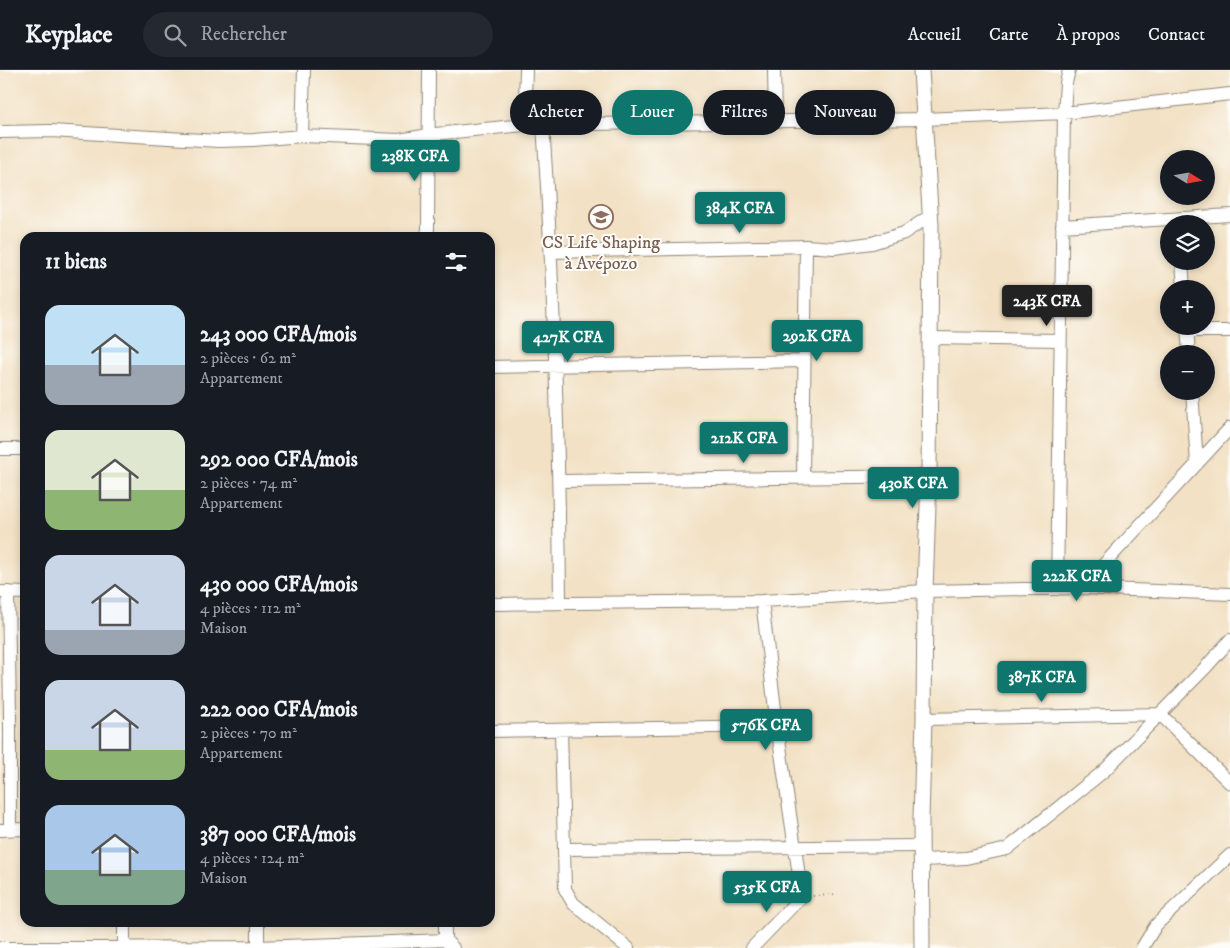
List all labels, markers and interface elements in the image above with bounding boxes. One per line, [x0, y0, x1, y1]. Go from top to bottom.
search box [143, 12, 493, 57]
text: Keyplace [25, 20, 113, 50]
icon: search [161, 21, 189, 49]
text: Rechercher [201, 23, 287, 46]
text: Accueil [908, 24, 961, 46]
text: Carte [989, 24, 1028, 46]
text: À propos [1056, 24, 1120, 46]
text: Contact [1148, 24, 1205, 46]
chip: Acheter [510, 90, 602, 135]
chip: Louer [612, 90, 693, 135]
chip: Filtres [703, 90, 785, 135]
chip: Nouveau [795, 90, 895, 135]
pin: 238K CFA [363, 140, 467, 182]
text: 238K CFA [382, 146, 448, 166]
north arrow [1160, 150, 1215, 205]
map controls [1160, 150, 1215, 400]
pin: 384K CFA [688, 191, 792, 234]
text: 384K CFA [706, 198, 774, 218]
school or university icon: CS Life Shaping à Avépozo [588, 204, 614, 230]
button: layers [1160, 215, 1215, 270]
place label: CS Life Shaping à Avépozo [542, 232, 660, 275]
icon: filters [442, 248, 470, 276]
text: 11 biens [45, 249, 107, 275]
button: + [1160, 280, 1215, 335]
pin: 243K CFA [995, 284, 1099, 327]
text: 243K CFA [1013, 291, 1081, 311]
pin: 427K CFA [516, 320, 620, 363]
pin: 292K CFA [765, 320, 869, 362]
text: 243 000 CFA/mois [200, 322, 357, 348]
icon: home [85, 325, 145, 385]
text: 292K CFA [783, 326, 851, 346]
text: 427K CFA [533, 327, 603, 347]
button: − [1160, 345, 1215, 400]
text: 2 pièces · 62 m² [200, 348, 296, 368]
text: Appartement [200, 368, 283, 388]
pin: 212K CFA [692, 422, 796, 464]
text: 212K CFA [711, 428, 777, 448]
text: 292 000 CFA/mois [200, 447, 358, 473]
icon: home [85, 450, 145, 510]
pin: 430K CFA [861, 466, 965, 509]
text: 2 pièces · 74 m² [200, 473, 297, 493]
text: 430K CFA [879, 473, 947, 493]
text: Appartement [200, 493, 283, 513]
pin: 222K CFA [1025, 560, 1129, 602]
text: 222K CFA [1043, 566, 1111, 586]
text: 430 000 CFA/mois [200, 572, 358, 598]
icon: home [85, 575, 145, 635]
text: 4 pièces · 112 m² [200, 598, 301, 618]
text: Maison [200, 618, 247, 638]
pin: 387K CFA [990, 660, 1094, 703]
text: 387K CFA [1008, 667, 1076, 687]
text: 222 000 CFA/mois [200, 697, 358, 723]
icon: home [85, 700, 145, 760]
pin: 576K CFA [714, 708, 818, 751]
text: 576K CFA [731, 715, 801, 735]
text: 2 pièces · 70 m² [200, 723, 297, 743]
text: Appartement [200, 743, 283, 763]
text: 387 000 CFA/mois [200, 822, 356, 848]
icon: home [85, 825, 145, 885]
text: 4 pièces · 124 m² [200, 848, 304, 868]
text: Maison [200, 868, 247, 888]
pin: 535K CFA [715, 870, 819, 913]
text: 535K CFA [734, 877, 800, 897]

